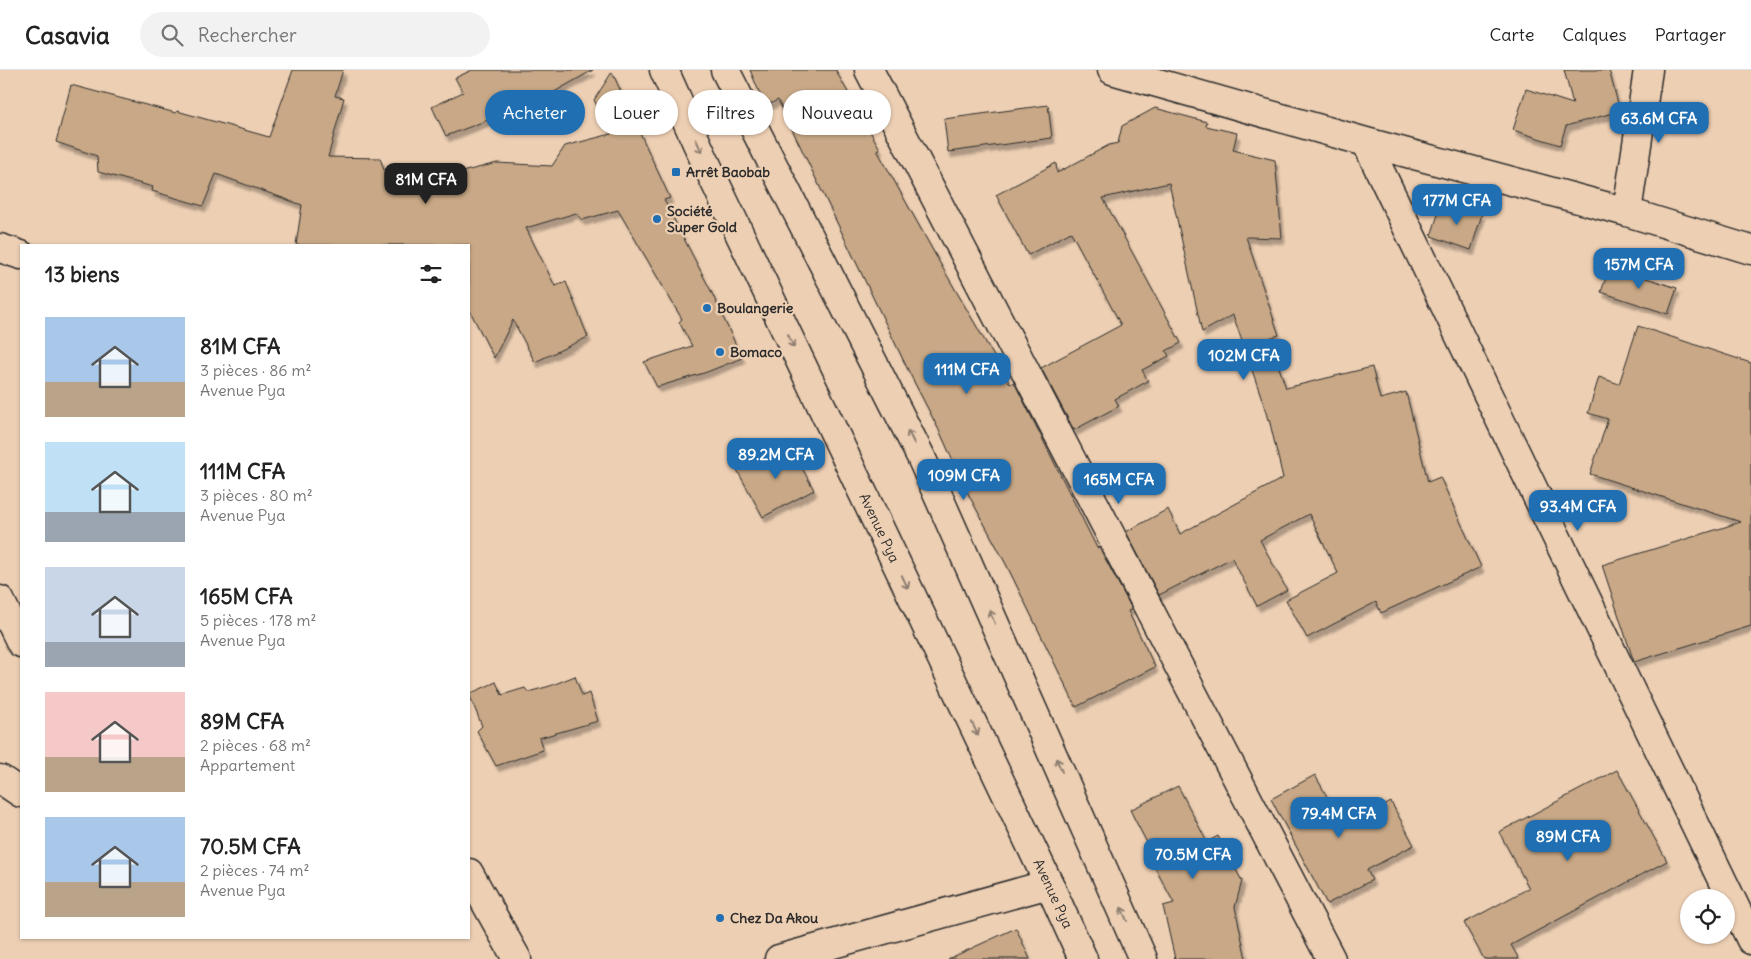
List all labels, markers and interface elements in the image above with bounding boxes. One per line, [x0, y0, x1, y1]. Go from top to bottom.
search box [140, 12, 490, 57]
text: Casavia [25, 20, 110, 50]
icon: search [158, 21, 186, 49]
text: Rechercher [198, 23, 297, 47]
text: Carte [1489, 23, 1534, 46]
text: Calques [1562, 23, 1627, 46]
text: Partager [1655, 23, 1726, 46]
chip: Acheter [485, 90, 585, 135]
chip: Louer [595, 90, 678, 135]
chip: Filtres [688, 90, 773, 135]
chip: Nouveau [783, 90, 891, 135]
pin: 63.6M CFA [1602, 102, 1716, 144]
text: 63.6M CFA [1621, 108, 1697, 128]
one-way arrow [694, 138, 704, 153]
pin: 81M CFA [380, 162, 472, 205]
place label: Arrêt Baobab [686, 163, 770, 181]
marker: Arrêt Baobab [670, 166, 682, 178]
text: 81M CFA [395, 169, 457, 189]
pin: 177M CFA [1405, 184, 1509, 226]
text: 177M CFA [1423, 190, 1491, 210]
place label: Société Super Gold [667, 202, 738, 236]
marker: Société Super Gold [651, 213, 663, 225]
pin: 157M CFA [1587, 248, 1691, 290]
text: 157M CFA [1604, 254, 1674, 274]
icon: filters [417, 260, 445, 288]
text: 13 biens [45, 261, 120, 288]
place label: Boulangerie [717, 299, 794, 317]
marker: Boulangerie [701, 302, 713, 314]
text: 81M CFA [200, 333, 281, 360]
one-way arrow [786, 333, 796, 348]
icon: home [85, 337, 145, 397]
pin: 102M CFA [1192, 338, 1296, 381]
place label: Bomaco [730, 343, 782, 361]
text: 102M CFA [1208, 345, 1280, 365]
marker: Bomaco [714, 346, 726, 358]
pin: 111M CFA [915, 352, 1019, 395]
text: 111M CFA [935, 359, 999, 379]
text: 3 pièces · 86 m² [200, 360, 311, 380]
text: Avenue Pya [200, 380, 285, 400]
one-way arrow [906, 430, 915, 445]
pin: 89.2M CFA [719, 438, 833, 480]
text: 89.2M CFA [738, 444, 814, 464]
text: 111M CFA [200, 458, 285, 485]
pin: 109M CFA [912, 458, 1016, 501]
icon: home [85, 462, 145, 522]
pin: 165M CFA [1067, 462, 1171, 505]
text: 109M CFA [928, 465, 1000, 485]
text: 165M CFA [1084, 469, 1154, 489]
text: 3 pièces · 80 m² [200, 485, 313, 505]
street label: Avenue Pya [855, 490, 904, 565]
pin: 93.4M CFA [1521, 490, 1635, 532]
text: 93.4M CFA [1540, 496, 1616, 516]
text: Avenue Pya [200, 505, 285, 525]
one-way arrow [901, 574, 911, 589]
text: 165M CFA [200, 583, 293, 610]
icon: home [85, 587, 145, 647]
text: 5 pièces · 178 m² [200, 610, 317, 630]
one-way arrow [987, 610, 997, 625]
text: Avenue Pya [200, 630, 285, 650]
text: 89M CFA [200, 708, 284, 735]
icon: home [85, 712, 145, 772]
one-way arrow [971, 721, 980, 736]
text: 2 pièces · 68 m² [200, 735, 311, 755]
text: Appartement [200, 755, 295, 775]
one-way arrow [1053, 758, 1063, 773]
pin: 79.4M CFA [1282, 796, 1396, 839]
text: 79.4M CFA [1302, 803, 1376, 823]
pin: 89M CFA [1522, 820, 1614, 862]
text: 89M CFA [1536, 826, 1600, 846]
text: 70.5M CFA [200, 833, 301, 860]
icon: home [85, 837, 145, 897]
pin: 70.5M CFA [1136, 838, 1250, 880]
text: 70.5M CFA [1155, 844, 1231, 864]
street label: Avenue Pya [1029, 856, 1077, 931]
text: 2 pièces · 74 m² [200, 860, 309, 880]
text: Avenue Pya [200, 880, 285, 900]
map controls [1680, 889, 1735, 944]
button: locate [1680, 889, 1735, 944]
one-way arrow [1118, 907, 1128, 922]
place label: Chez Da Akou [730, 909, 818, 927]
marker: Chez Da Akou [714, 912, 726, 924]

